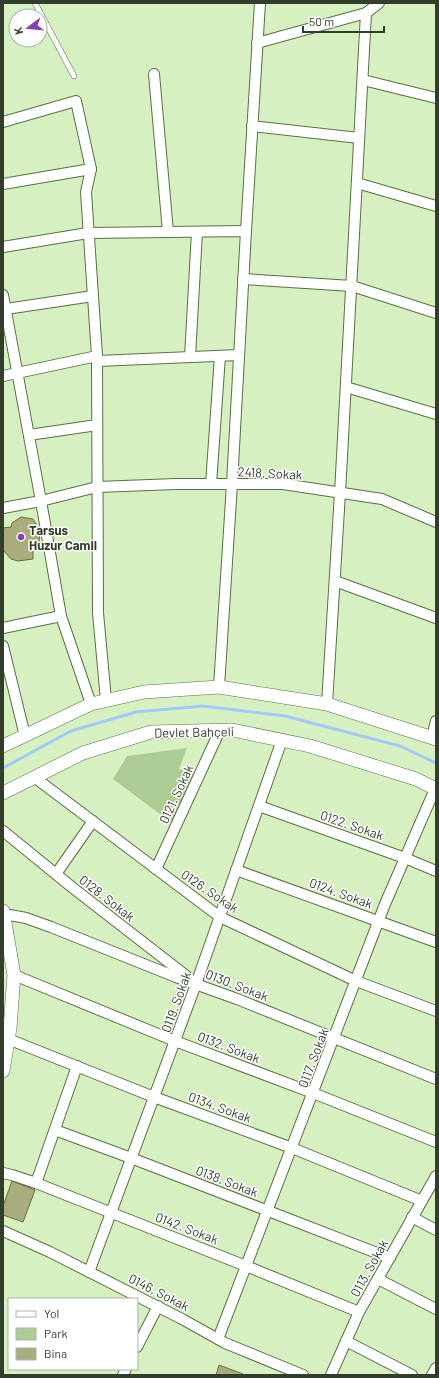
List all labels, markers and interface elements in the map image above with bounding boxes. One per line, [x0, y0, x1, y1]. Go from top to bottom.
north arrow [8, 8, 48, 48]
scale bar [303, 8, 384, 34]
text: 50 m [309, 14, 334, 28]
text: K [11, 26, 25, 36]
street label: 2418. Sokak [237, 463, 303, 483]
place label: Tarsus Huzur Camii [29, 522, 97, 553]
marker: Tarsus Huzur Camii [16, 532, 26, 542]
street label: Devlet Bahçeli [154, 723, 234, 741]
street label: 0121. Sokak [155, 761, 197, 826]
street label: 0122. Sokak [318, 807, 386, 843]
street label: 0126. Sokak [178, 866, 242, 916]
street label: 0128. Sokak [76, 871, 138, 925]
street label: 0124. Sokak [307, 874, 375, 912]
street label: 0130. Sokak [203, 966, 271, 1004]
street label: 0119. Sokak [158, 969, 195, 1034]
street label: 0117. Sokak [294, 1026, 332, 1090]
street label: 0132. Sokak [195, 1028, 263, 1066]
street label: 0134. Sokak [186, 1088, 254, 1126]
street label: 0138. Sokak [194, 1162, 261, 1200]
street label: 0142. Sokak [153, 1209, 221, 1247]
street label: 0113. Sokak [347, 1236, 392, 1300]
street label: 0146. Sokak [126, 1270, 192, 1314]
legend [8, 1298, 138, 1370]
text: Yol [44, 1306, 59, 1320]
text: Park [44, 1326, 68, 1340]
text: Bina [44, 1346, 67, 1360]

